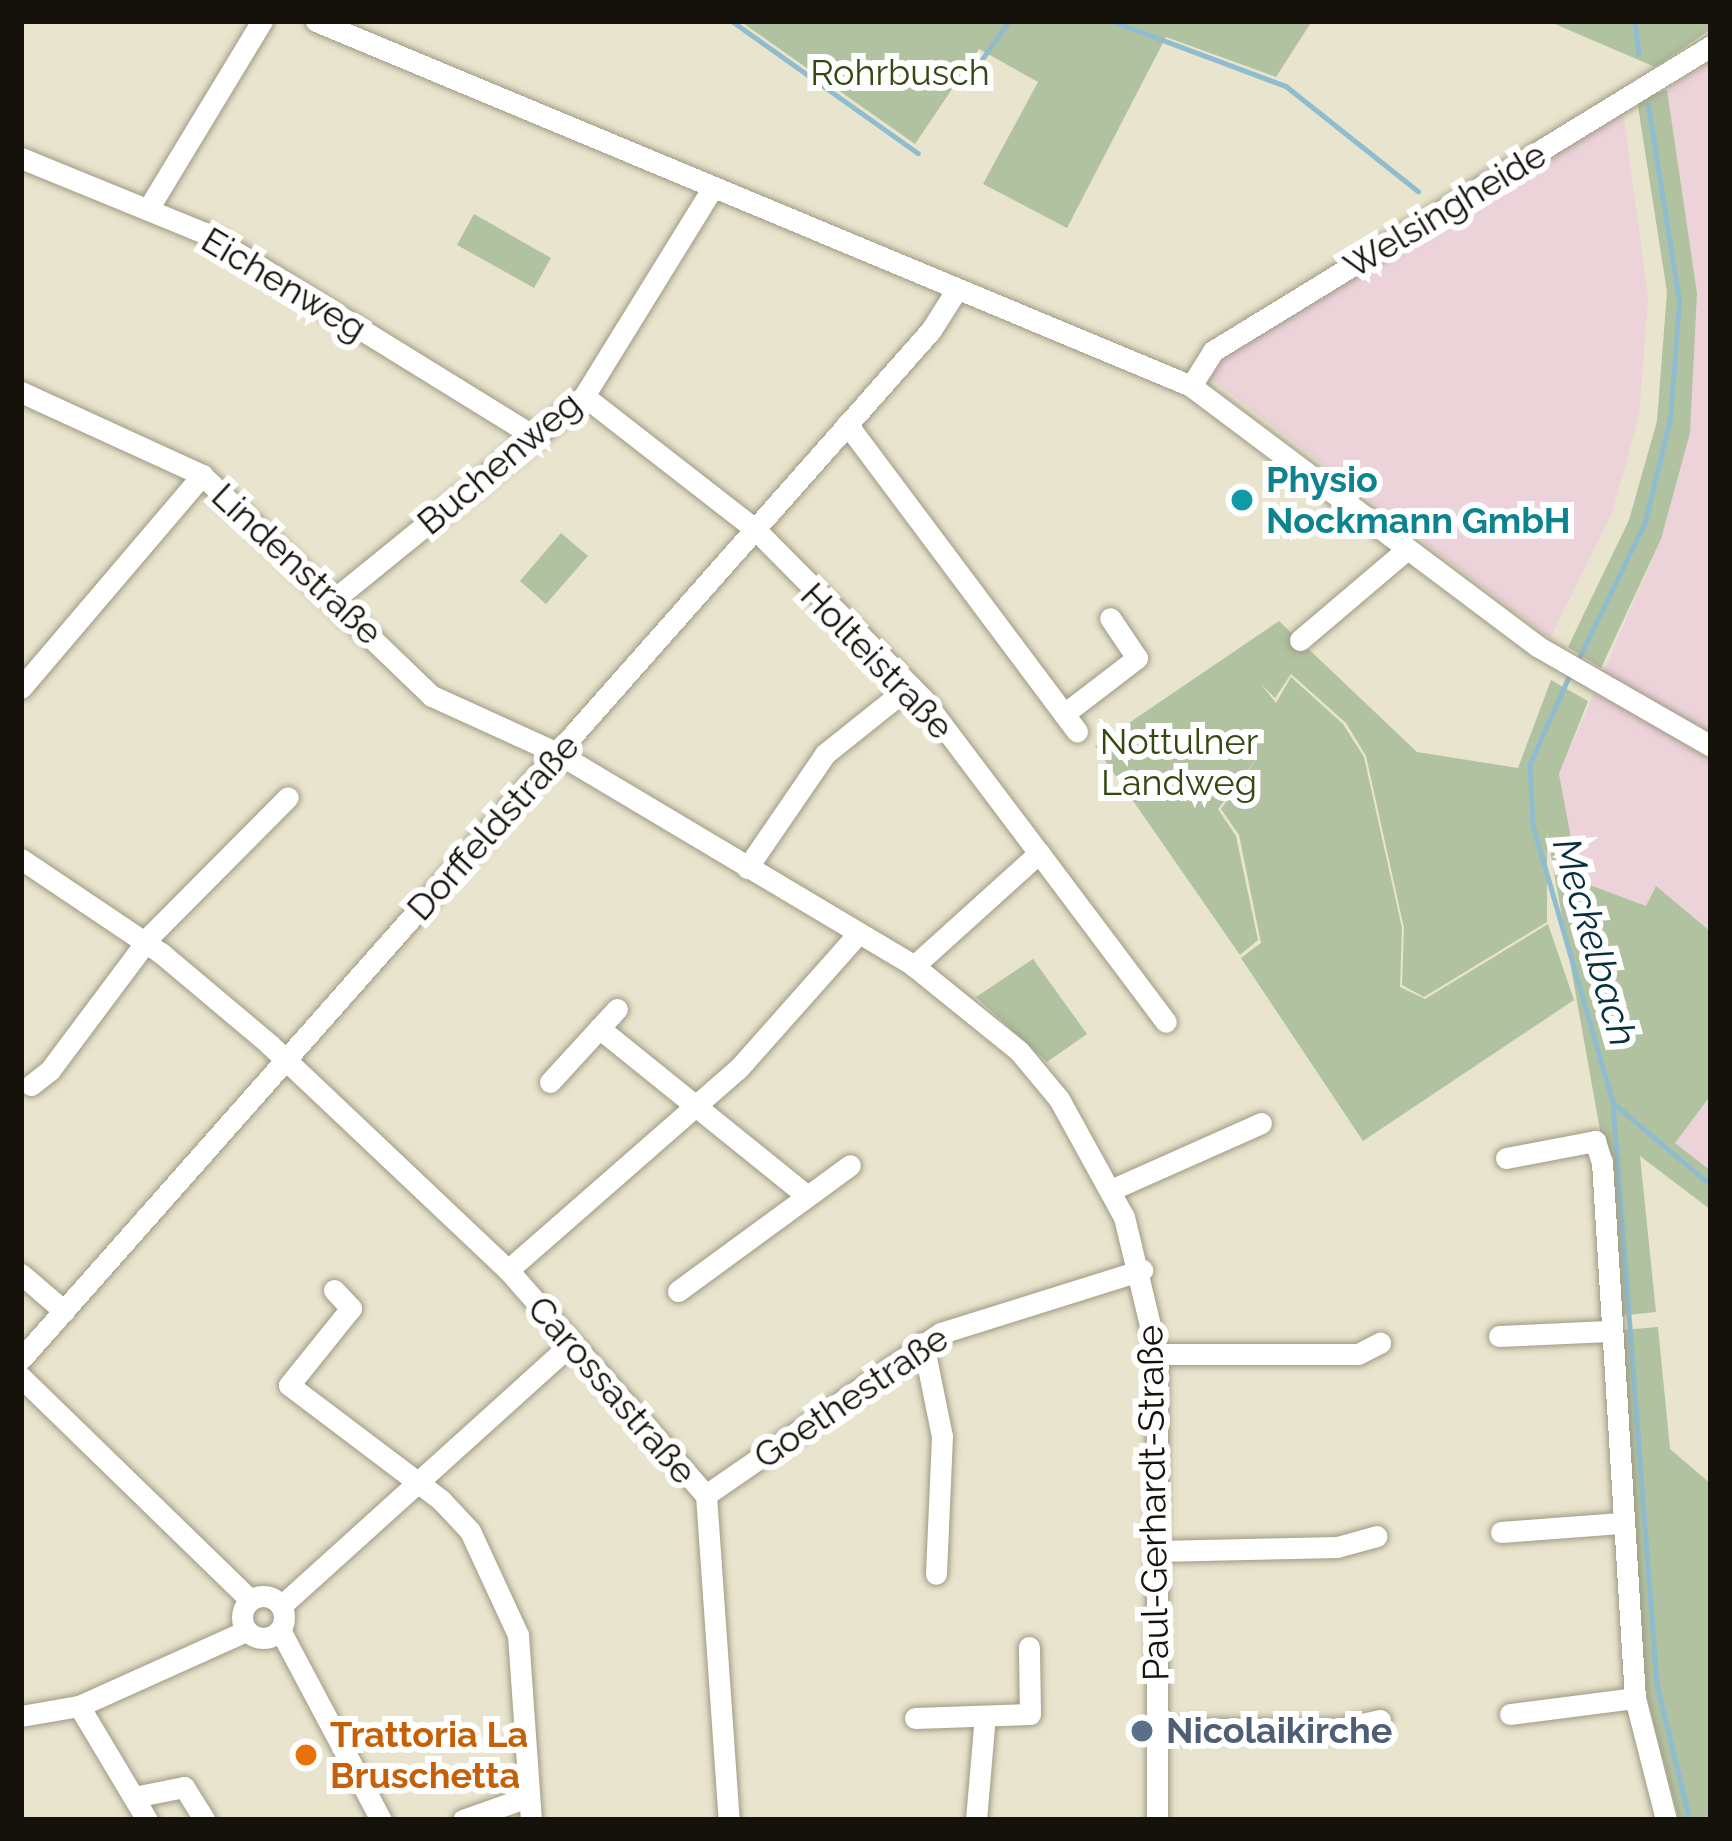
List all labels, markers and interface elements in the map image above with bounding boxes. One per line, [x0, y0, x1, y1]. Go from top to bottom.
park label: Rohrbusch [810, 51, 990, 95]
street label: Welsingheide [1336, 133, 1554, 287]
street label: Eichenweg [194, 218, 374, 350]
street label: Buchenweg [409, 382, 589, 544]
place label: Physio Nockmann GmbH [1266, 457, 1571, 542]
street label: Lindenstraße [203, 474, 391, 654]
marker: Physio Nockmann GmbH [1229, 487, 1255, 513]
street label: Holteistraße [792, 574, 962, 748]
park label: Nottulner Landweg [1100, 719, 1258, 804]
street label: Dorffeldstraße [398, 725, 588, 929]
water label: Meckelbach [1543, 833, 1647, 1051]
street label: Carossastraße [519, 1287, 705, 1493]
street label: Goethestraße [746, 1316, 956, 1478]
street label: Paul-Gerhardt-Straße [1128, 1325, 1178, 1681]
place label: Nicolaikirche [1166, 1709, 1392, 1753]
place label: Trattoria La Bruschetta [330, 1712, 528, 1797]
marker: Nicolaikirche [1129, 1718, 1155, 1744]
marker: Trattoria La Bruschetta [293, 1742, 319, 1768]

